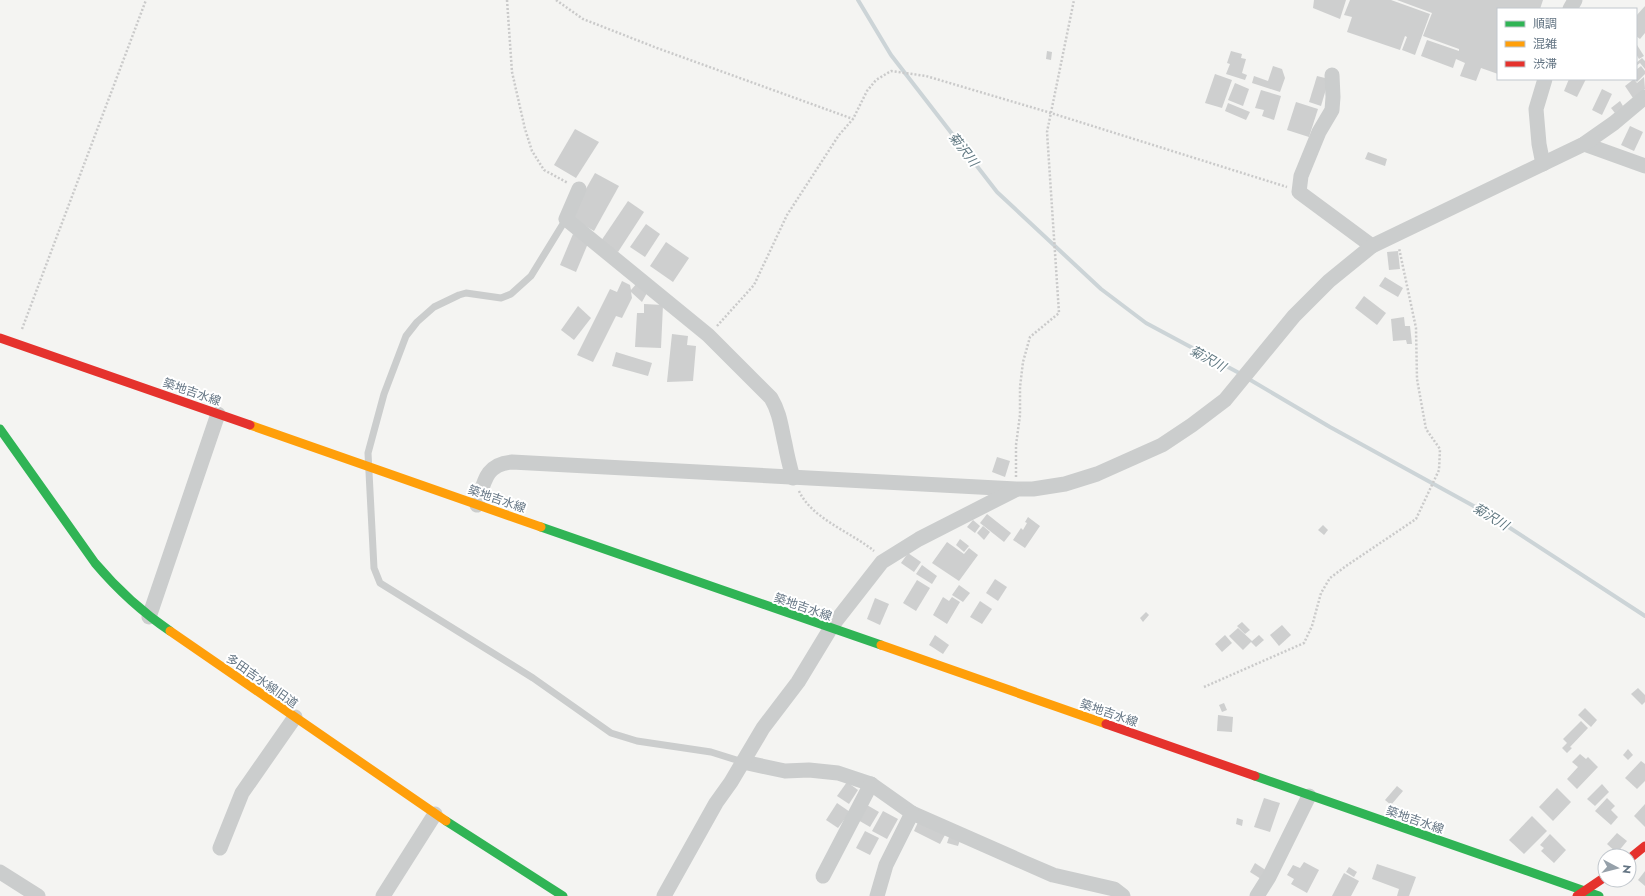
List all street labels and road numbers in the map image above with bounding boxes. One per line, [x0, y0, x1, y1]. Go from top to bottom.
street label: 築地吉水線 [161, 374, 223, 410]
street label: 築地吉水線 [466, 481, 528, 517]
street label: 築地吉水線 [772, 589, 834, 625]
street label: 多田吉水線旧道 [222, 650, 302, 712]
street label: 築地吉水線 [1078, 695, 1140, 731]
street label: 築地吉水線 [1384, 802, 1446, 838]

